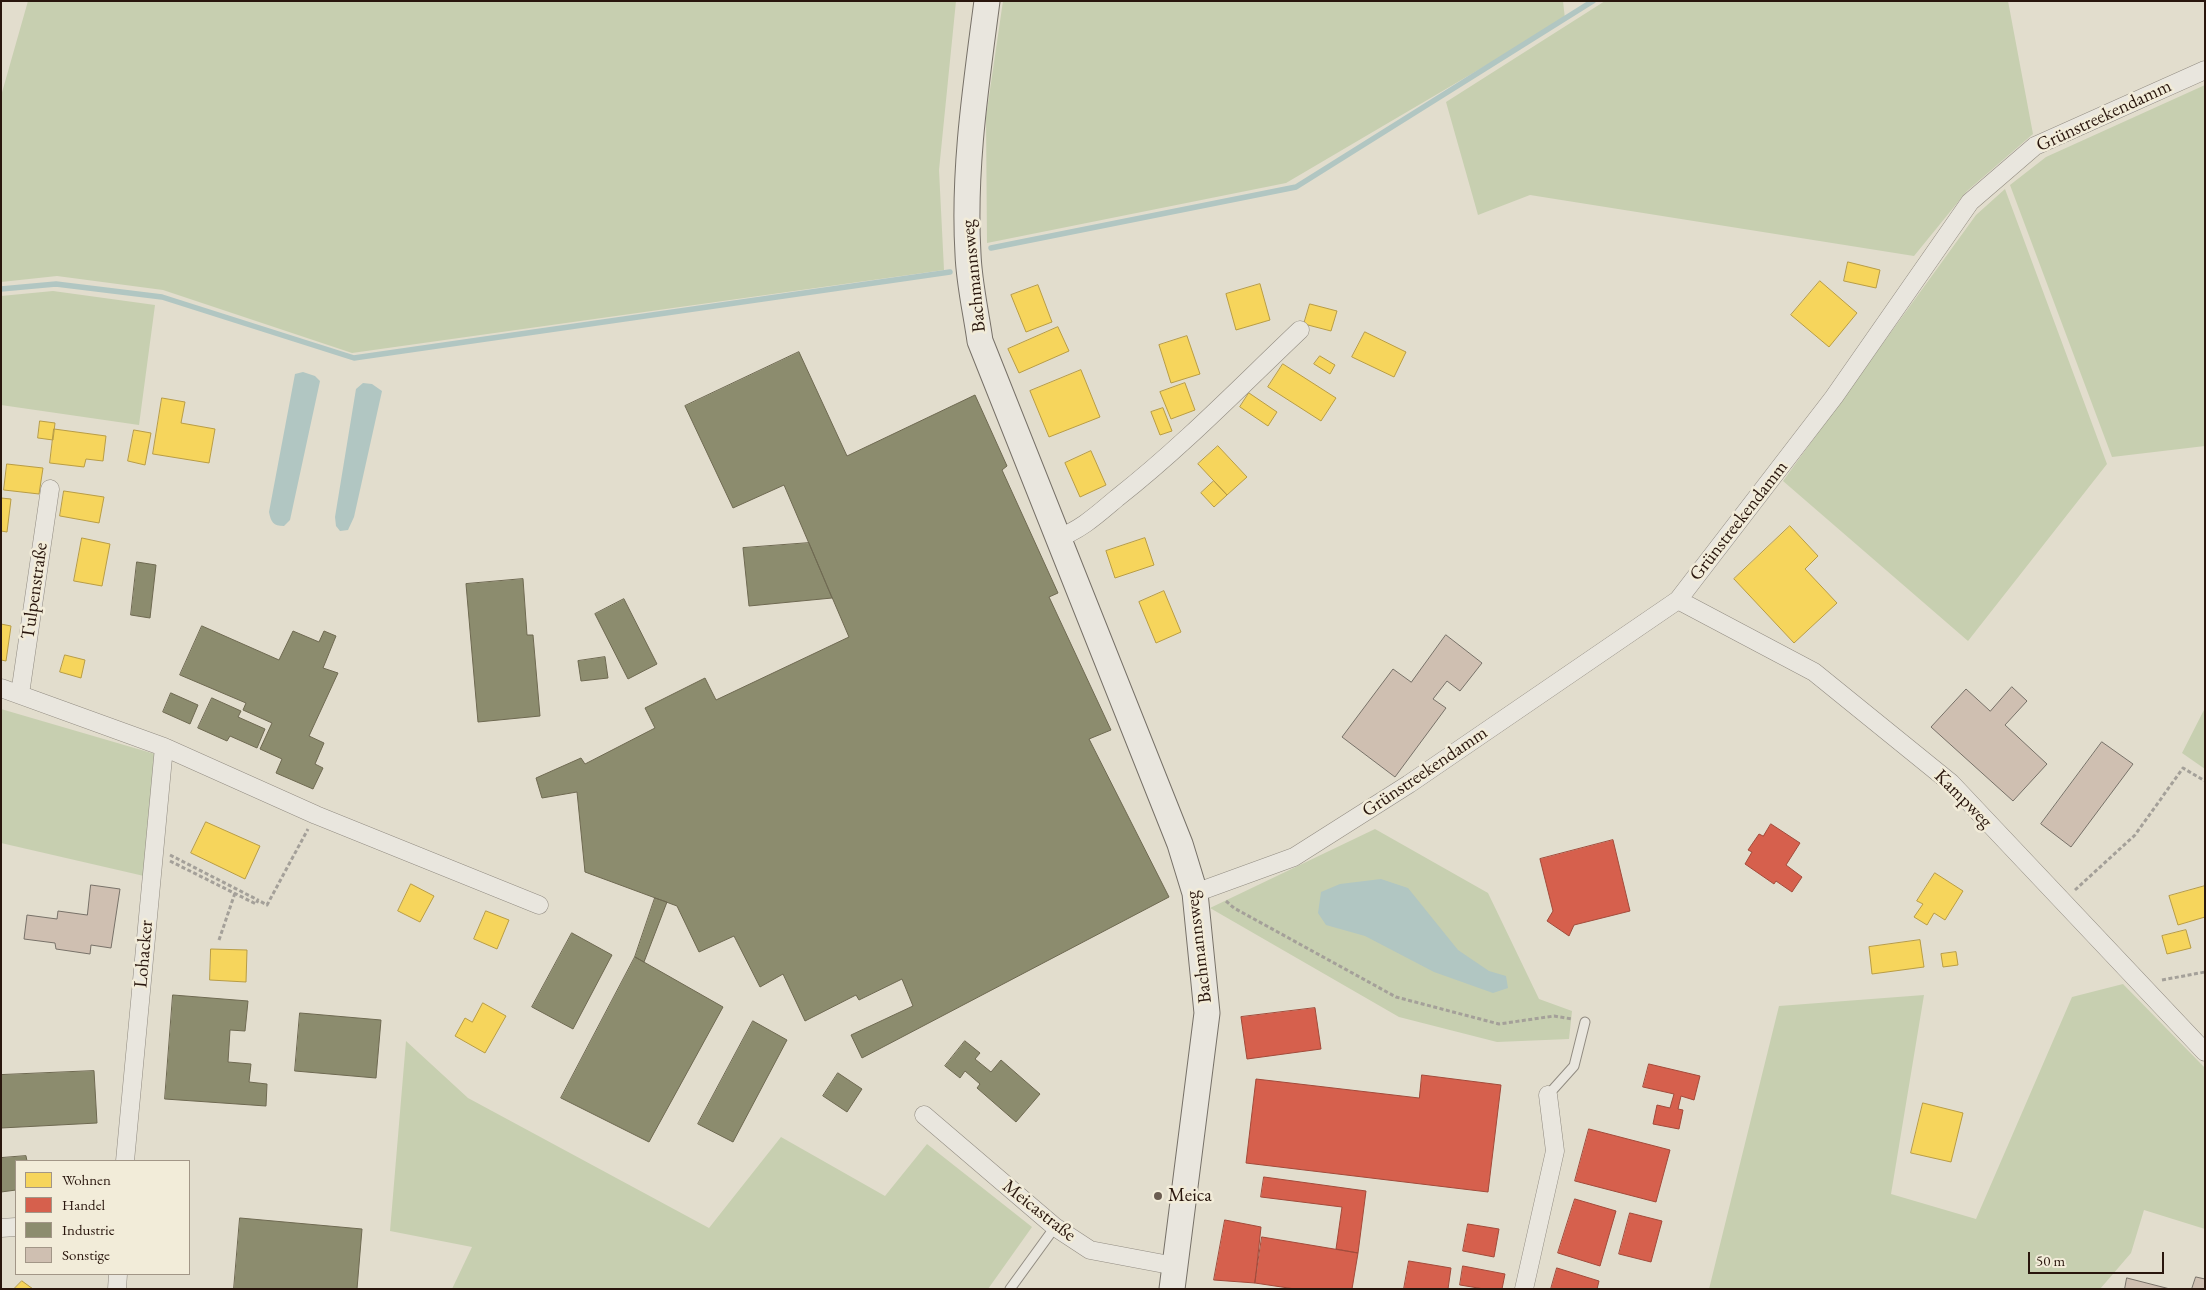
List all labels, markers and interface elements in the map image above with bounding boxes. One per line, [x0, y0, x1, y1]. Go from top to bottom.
street label: Grünstreekendamm [2033, 75, 2175, 157]
street label: Bachmannsweg [957, 219, 991, 333]
street label: Grünstreekendamm [1685, 456, 1793, 586]
street label: Tulpenstraße [17, 541, 53, 641]
street label: Grünstreekendamm [1358, 722, 1492, 822]
street label: Kampweg [1929, 765, 1997, 833]
street label: Bachmannsweg [1181, 890, 1217, 1004]
street label: Lohacker [130, 919, 158, 989]
legend [15, 1160, 190, 1275]
text: Wohnen [62, 1170, 111, 1189]
street label: Meicastraße [998, 1175, 1080, 1247]
place label: Meica [1168, 1185, 1212, 1207]
marker: Meica [1152, 1190, 1164, 1202]
text: Handel [62, 1195, 105, 1214]
text: Industrie [62, 1220, 115, 1239]
scale bar [2031, 1242, 2167, 1274]
text: Sonstige [62, 1245, 110, 1264]
text: 50 m [2036, 1251, 2065, 1270]

